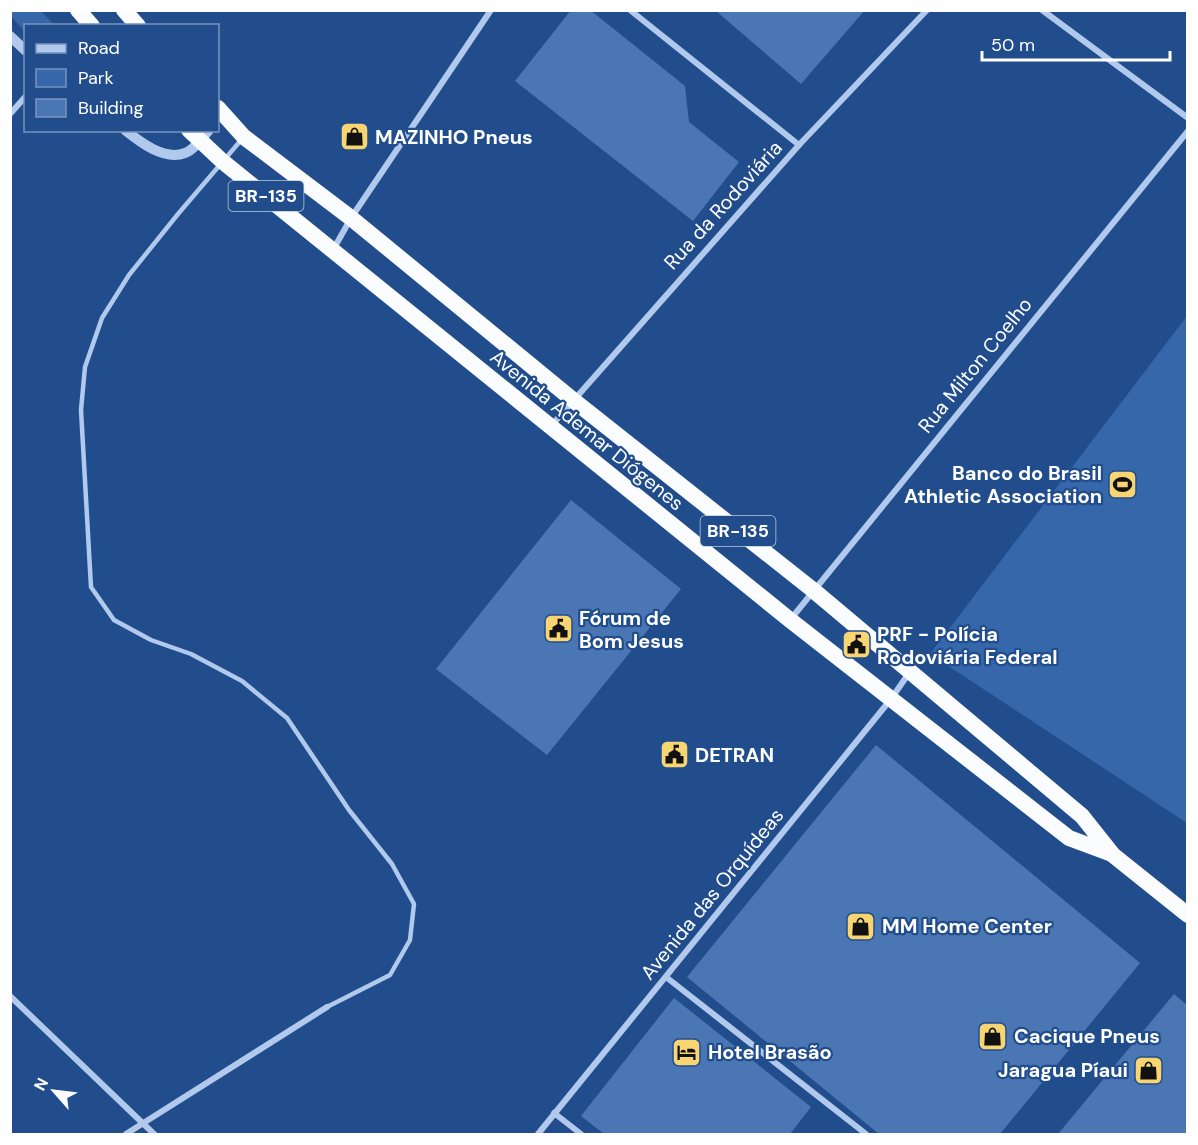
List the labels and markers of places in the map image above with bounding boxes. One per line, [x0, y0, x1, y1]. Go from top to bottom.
shop icon: MAZINHO Pneus [338, 121, 370, 153]
place label: MAZINHO Pneus [375, 124, 533, 150]
place label: Banco do Brasil Athletic Association [904, 460, 1102, 509]
sports icon: Banco do Brasil Athletic Association [1107, 469, 1139, 501]
place label: Fórum de Bom Jesus [579, 605, 684, 654]
public building icon: Fórum de Bom Jesus [542, 613, 574, 645]
place label: PRF - Polícia Rodoviária Federal [877, 621, 1058, 670]
public building icon: PRF - Polícia Rodoviária Federal [840, 629, 872, 661]
public building icon: DETRAN [658, 739, 690, 771]
place label: DETRAN [695, 742, 774, 768]
shop icon: MM Home Center [845, 910, 877, 942]
place label: MM Home Center [882, 913, 1052, 939]
shop icon: Cacique Pneus [977, 1020, 1009, 1052]
place label: Cacique Pneus [1014, 1023, 1160, 1049]
hotel icon: Hotel Brasão [671, 1036, 703, 1068]
place label: Hotel Brasão [708, 1039, 832, 1065]
shop icon: Jaragua Píaui [1133, 1054, 1165, 1086]
place label: Jaragua Píaui [998, 1057, 1128, 1083]

